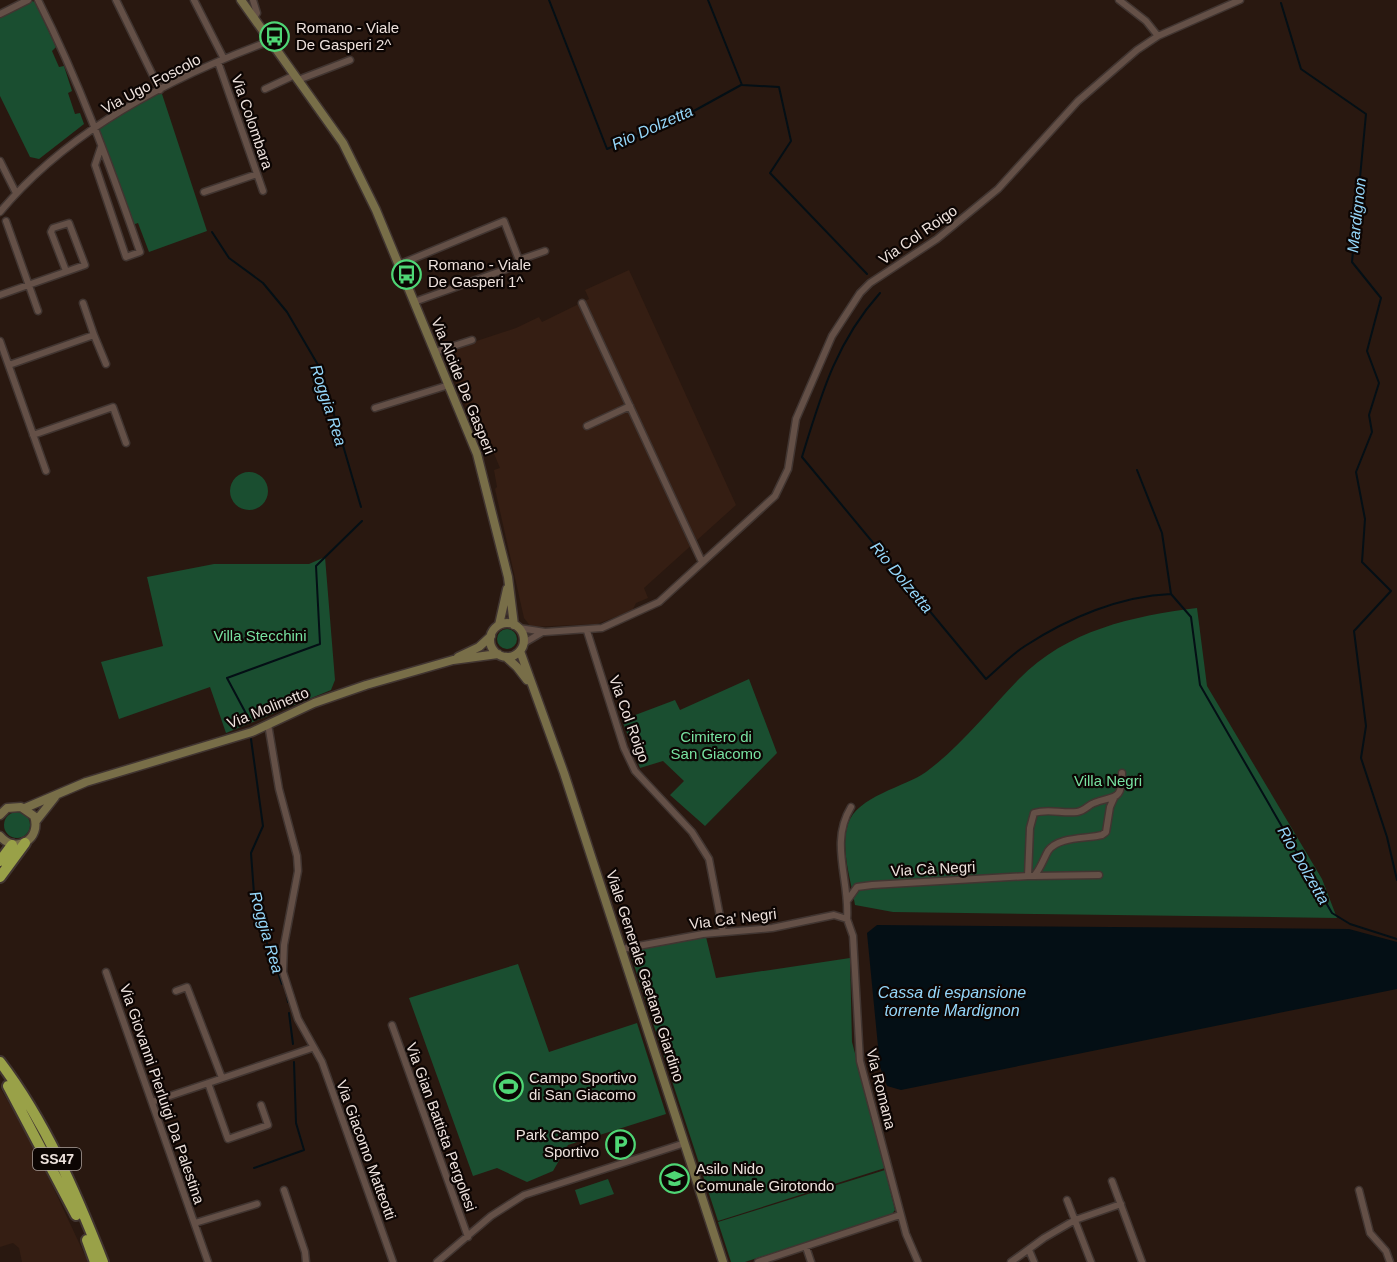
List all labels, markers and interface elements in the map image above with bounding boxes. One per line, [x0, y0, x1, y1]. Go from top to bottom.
place label: Romano - Viale De Gasperi 2^ [296, 19, 399, 53]
bus stop icon: Romano - Viale De Gasperi 2^ [259, 21, 291, 53]
street label: Via Ugo Foscolo [98, 50, 203, 117]
street label: Via Colombara [228, 72, 277, 172]
water label: Rio Dolzetta [609, 102, 696, 153]
water label: Mardignon [1344, 176, 1369, 254]
street label: Via Col Roigo [875, 201, 960, 268]
place label: Romano - Viale De Gasperi 1^ [428, 256, 531, 290]
bus stop icon: Romano - Viale De Gasperi 1^ [391, 258, 423, 290]
street label: Via Alcide De Gasperi [428, 315, 499, 457]
water label: Roggia Rea [307, 362, 350, 448]
water label: Rio Dolzetta [867, 538, 936, 616]
park label: Villa Stecchini [213, 627, 307, 644]
street label: Via Col Roigo [606, 673, 653, 765]
street label: Via Molinetto [225, 683, 311, 732]
park label: Cimitero di San Giacomo [671, 728, 761, 762]
park label: Villa Negri [1074, 772, 1142, 789]
water label: Rio Dolzetta [1274, 823, 1333, 907]
street label: Via Cà Negri [890, 858, 976, 879]
street label: Viale Generale Gaetano Giardino [603, 868, 688, 1084]
water label: Roggia Rea [247, 889, 286, 975]
street label: Via Ca' Negri [688, 905, 777, 932]
street label: Via Giovanni Pierluigi Da Palestina [117, 982, 208, 1207]
water label: Cassa di espansione torrente Mardignon [878, 984, 1026, 1019]
street label: Via Gian Battista Pergolesi [403, 1040, 480, 1213]
street label: Via Romana [863, 1047, 900, 1131]
place label: Campo Sportivo di San Giacomo [529, 1069, 637, 1103]
sports icon: Campo Sportivo di San Giacomo [492, 1071, 524, 1103]
street label: Via Giacomo Matteotti [333, 1078, 400, 1222]
place label: Park Campo Sportivo [516, 1126, 599, 1160]
parking icon: Park Campo Sportivo [604, 1128, 636, 1160]
road number: SS47 [33, 1148, 81, 1170]
place label: Asilo Nido Comunale Girotondo [696, 1160, 834, 1194]
school or university icon: Asilo Nido Comunale Girotondo [659, 1162, 691, 1194]

